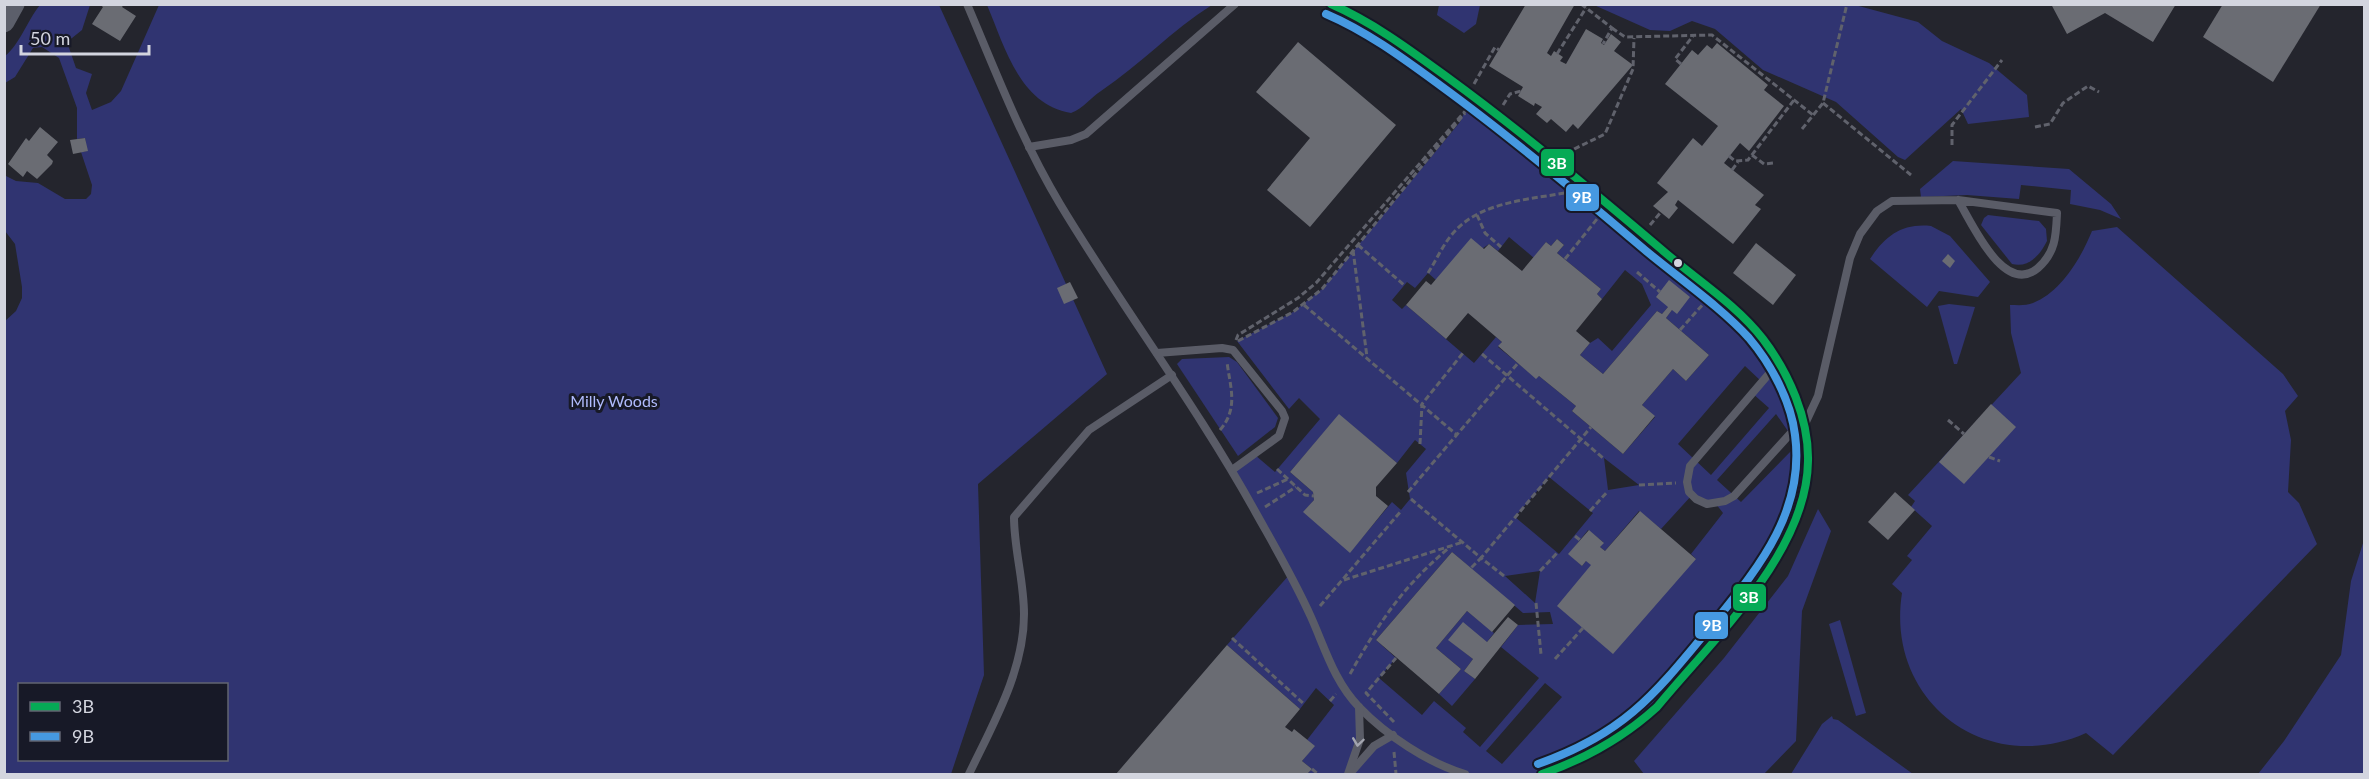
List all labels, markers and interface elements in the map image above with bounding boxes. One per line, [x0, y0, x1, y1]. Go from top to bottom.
scale bar [21, 18, 148, 56]
text: 50 m [30, 27, 70, 49]
line badge: 3B [1540, 148, 1575, 177]
text: 3B [1547, 153, 1567, 172]
line badge: 9B [1565, 183, 1600, 212]
text: 9B [1572, 187, 1592, 206]
unlabelled marker [1672, 257, 1684, 269]
park label: Milly Woods [570, 391, 658, 410]
line badge: 3B [1732, 583, 1767, 612]
text: 3B [1739, 587, 1759, 606]
line badge: 9B [1694, 611, 1729, 640]
text: 9B [1702, 615, 1722, 634]
legend [18, 683, 228, 761]
text: 3B [72, 695, 94, 717]
text: 9B [72, 725, 94, 747]
one-way arrow [1352, 737, 1364, 746]

